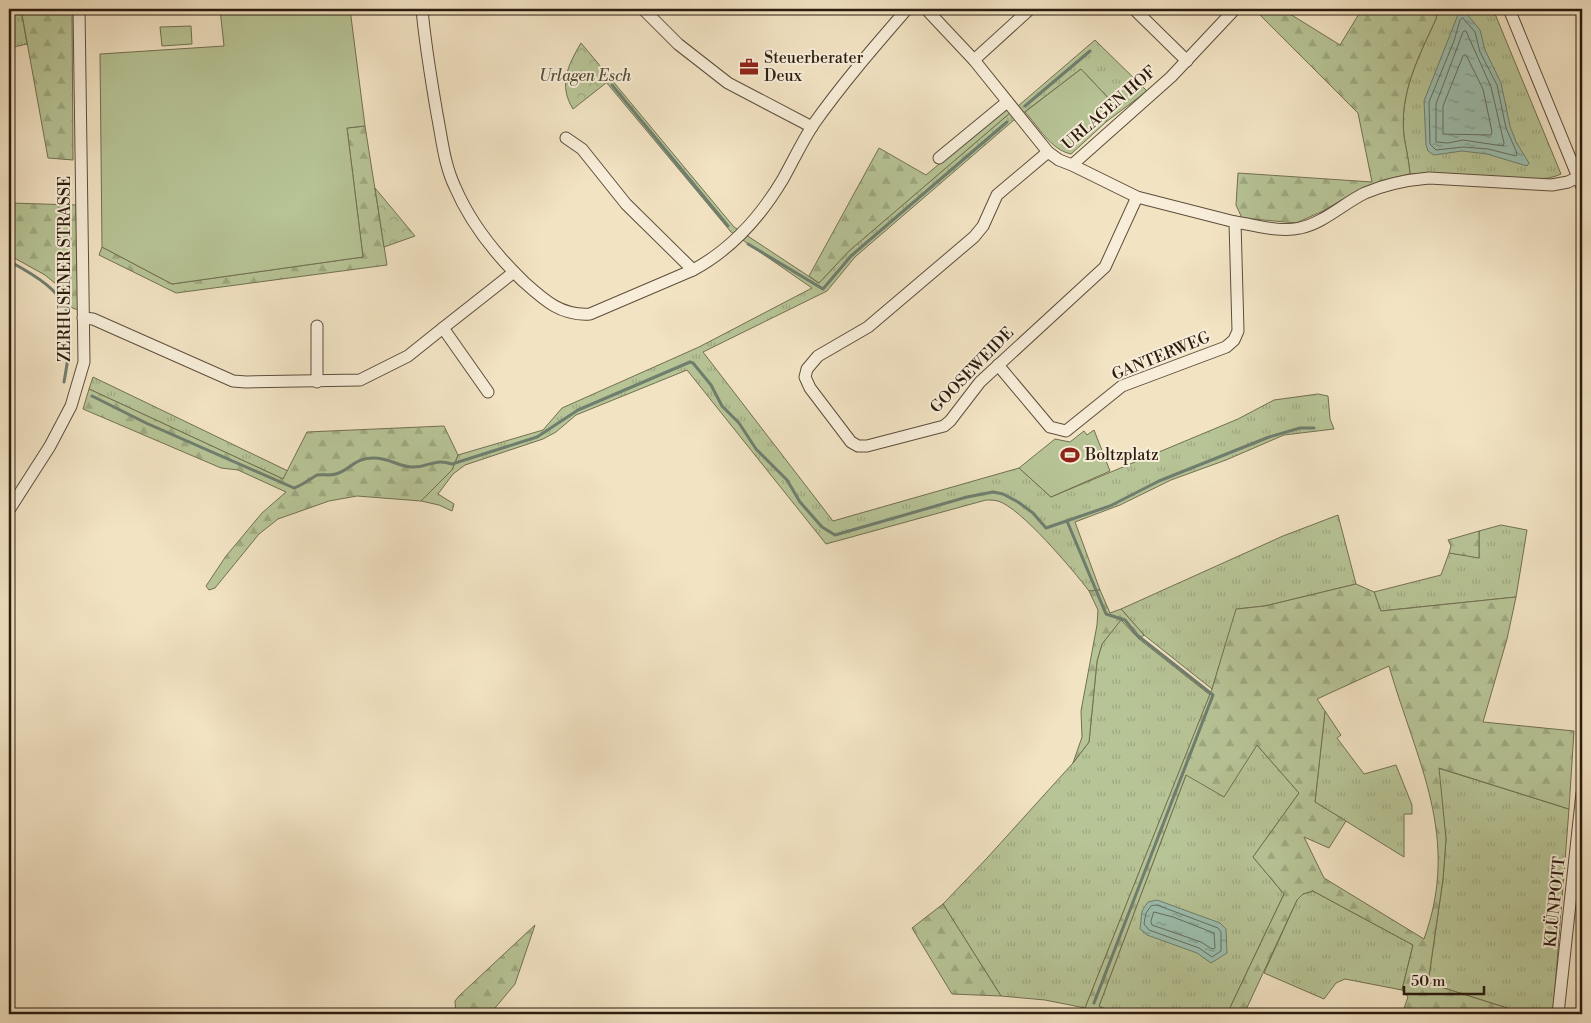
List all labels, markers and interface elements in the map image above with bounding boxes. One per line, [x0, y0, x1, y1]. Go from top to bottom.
place label: Steuerberater Deux [764, 48, 864, 86]
office icon: Steuerberater Deux [738, 56, 760, 78]
street label: URLAGEN HOF [1058, 62, 1160, 154]
park label: Urlagen Esch [539, 66, 631, 86]
street label: ZERHUSENER STRASSE [55, 176, 75, 362]
street label: GOOSEWEIDE [926, 323, 1018, 417]
street label: GANTERWEG [1109, 327, 1213, 385]
sports icon: Boltzplatz [1059, 444, 1081, 466]
place label: Boltzplatz [1084, 445, 1159, 465]
street label: KLÜNPOTT [1538, 855, 1570, 949]
scale bar [1404, 963, 1484, 995]
text: 50 m [1411, 972, 1445, 991]

